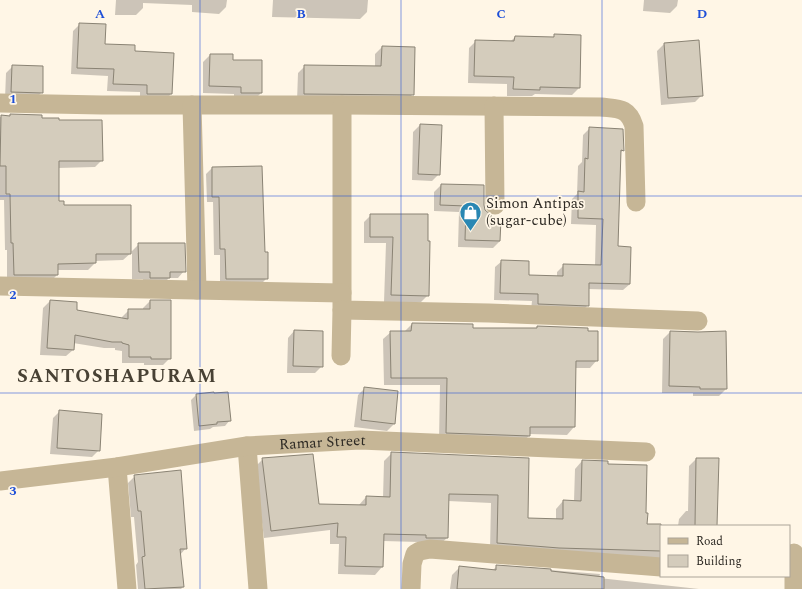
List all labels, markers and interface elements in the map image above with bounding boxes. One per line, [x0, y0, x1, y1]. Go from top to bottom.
text: A [95, 4, 105, 24]
text: B [296, 4, 306, 24]
text: C [496, 4, 506, 24]
text: D [697, 4, 707, 24]
text: 1 [9, 89, 17, 109]
place label: Simon Antipas (sugar-cube) [486, 192, 585, 232]
shop icon: Simon Antipas (sugar-cube) [457, 199, 483, 232]
text: 2 [9, 285, 17, 305]
district label: SANTOSHAPURAM [17, 362, 217, 391]
street label: Ramar Street [278, 429, 366, 456]
text: 3 [9, 481, 17, 501]
legend [660, 525, 790, 577]
text: Road [696, 532, 723, 551]
text: Building [696, 552, 742, 571]

